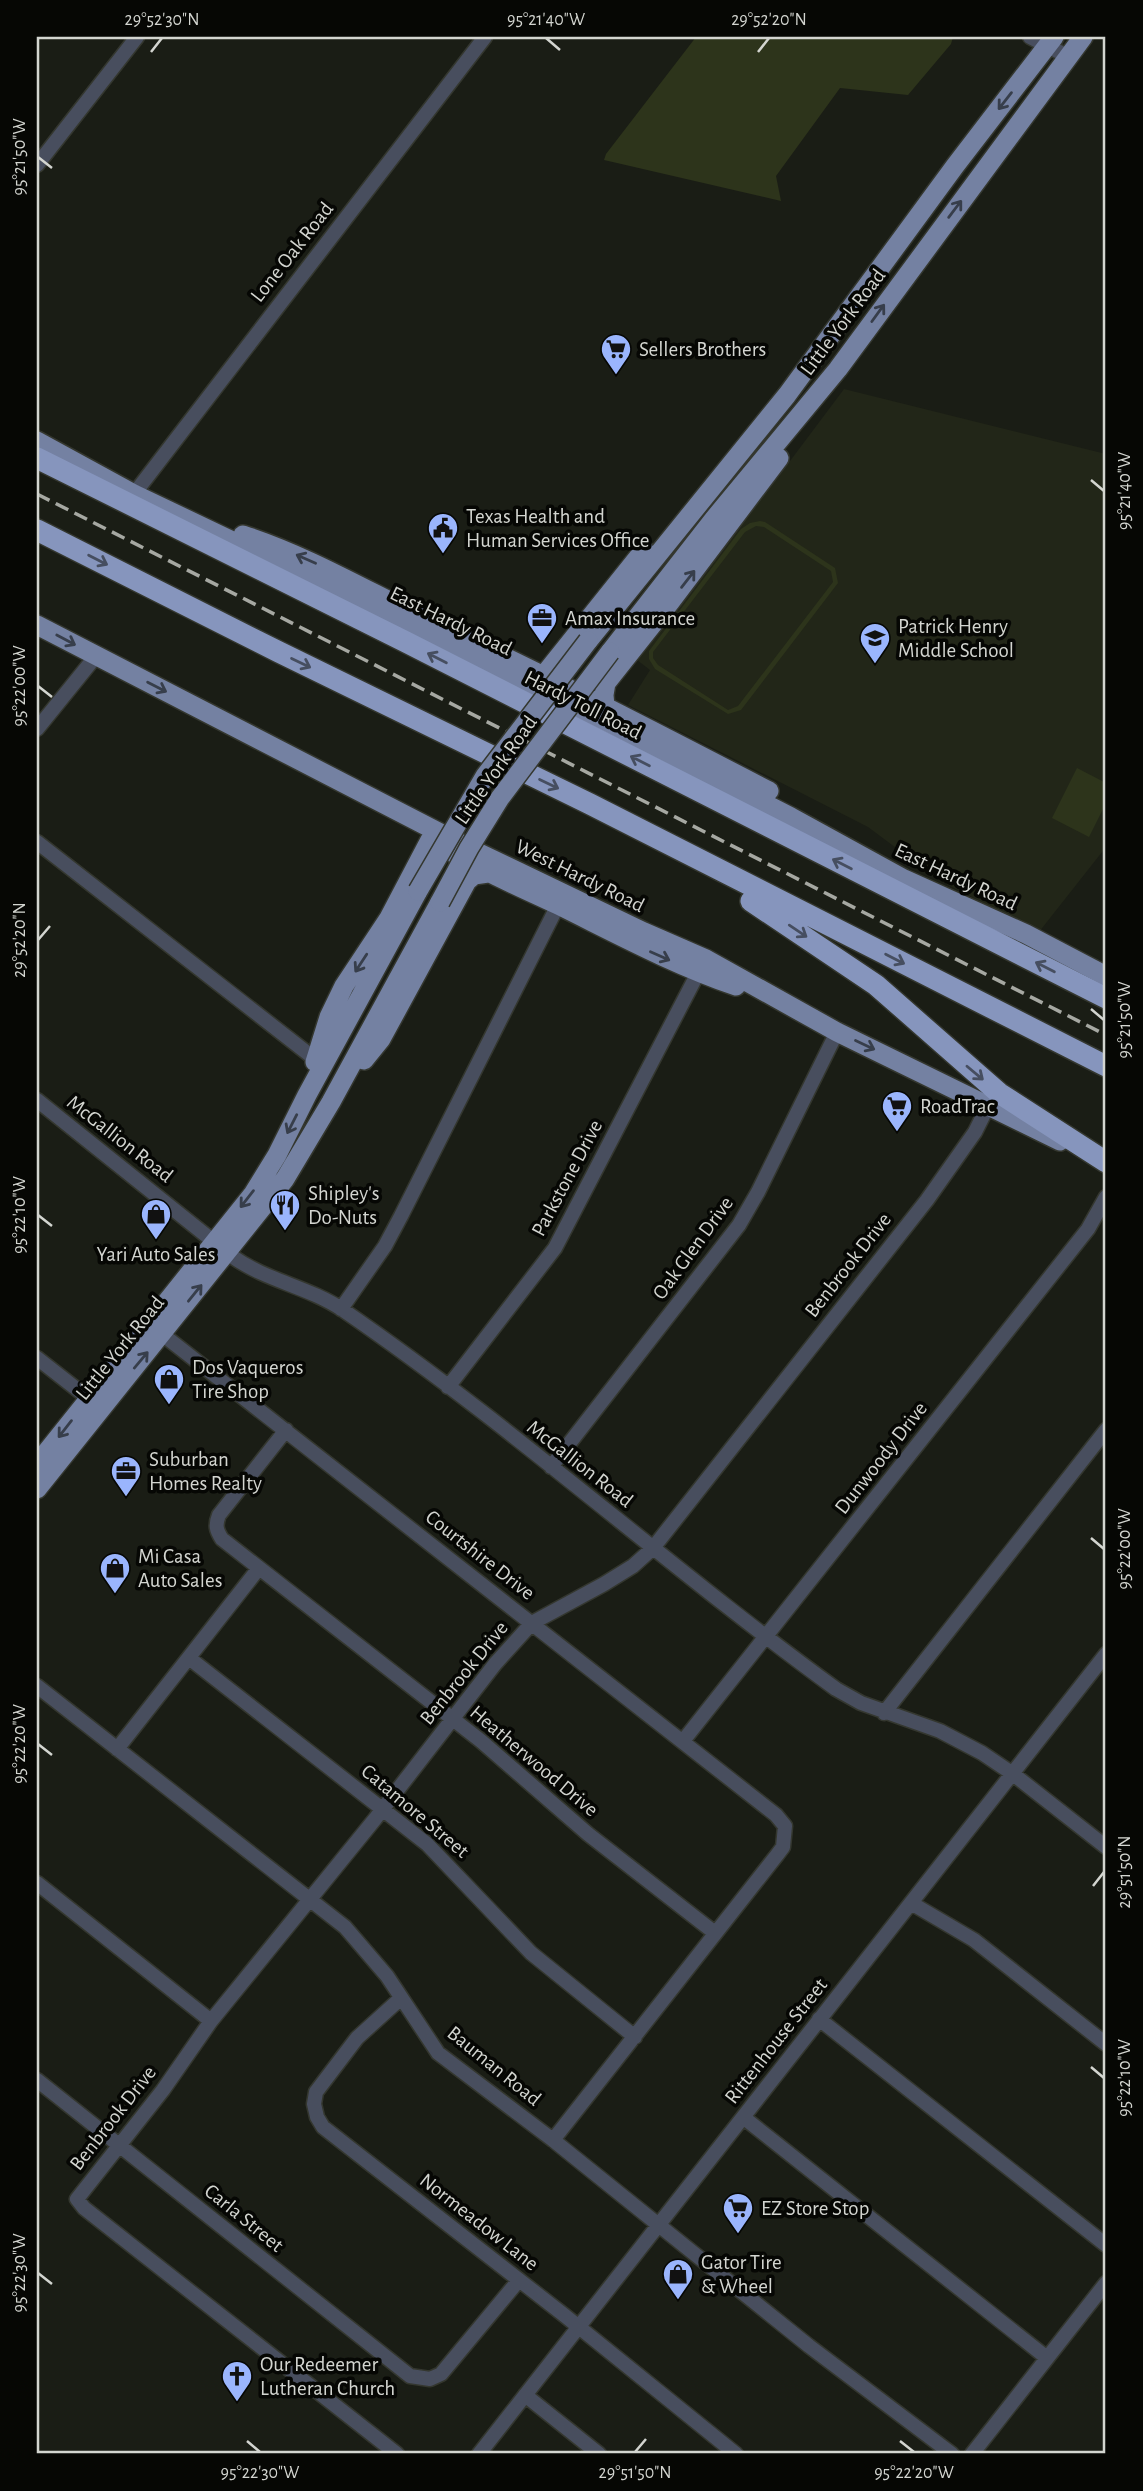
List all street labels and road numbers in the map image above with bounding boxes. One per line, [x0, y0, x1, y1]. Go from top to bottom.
street label: Lone Oak Road [247, 198, 337, 306]
street label: Little York Road [796, 265, 890, 379]
street label: East Hardy Road [387, 583, 515, 660]
street label: Hardy Toll Road [521, 667, 645, 744]
street label: Little York Road [451, 712, 541, 828]
street label: West Hardy Road [512, 836, 648, 916]
street label: East Hardy Road [891, 839, 1021, 915]
street label: McGallion Road [63, 1091, 177, 1187]
street label: Parkstone Drive [528, 1116, 606, 1240]
street label: Oak Glen Drive [649, 1193, 737, 1303]
street label: Benbrook Drive [801, 1209, 895, 1321]
street label: Little York Road [72, 1292, 168, 1404]
street label: Dunwoody Drive [831, 1398, 931, 1518]
street label: McGallion Road [523, 1416, 637, 1512]
street label: Courtshire Drive [421, 1506, 539, 1604]
street label: Benbrook Drive [416, 1617, 512, 1729]
street label: Heatherwood Drive [466, 1701, 602, 1821]
street label: Catamore Street [357, 1760, 473, 1862]
street label: Rittenhouse Street [721, 1974, 831, 2108]
street label: Bauman Road [443, 2022, 545, 2110]
street label: Benbrook Drive [66, 2062, 160, 2174]
street label: Normeadow Lane [416, 2169, 542, 2275]
street label: Carla Street [200, 2180, 288, 2256]

